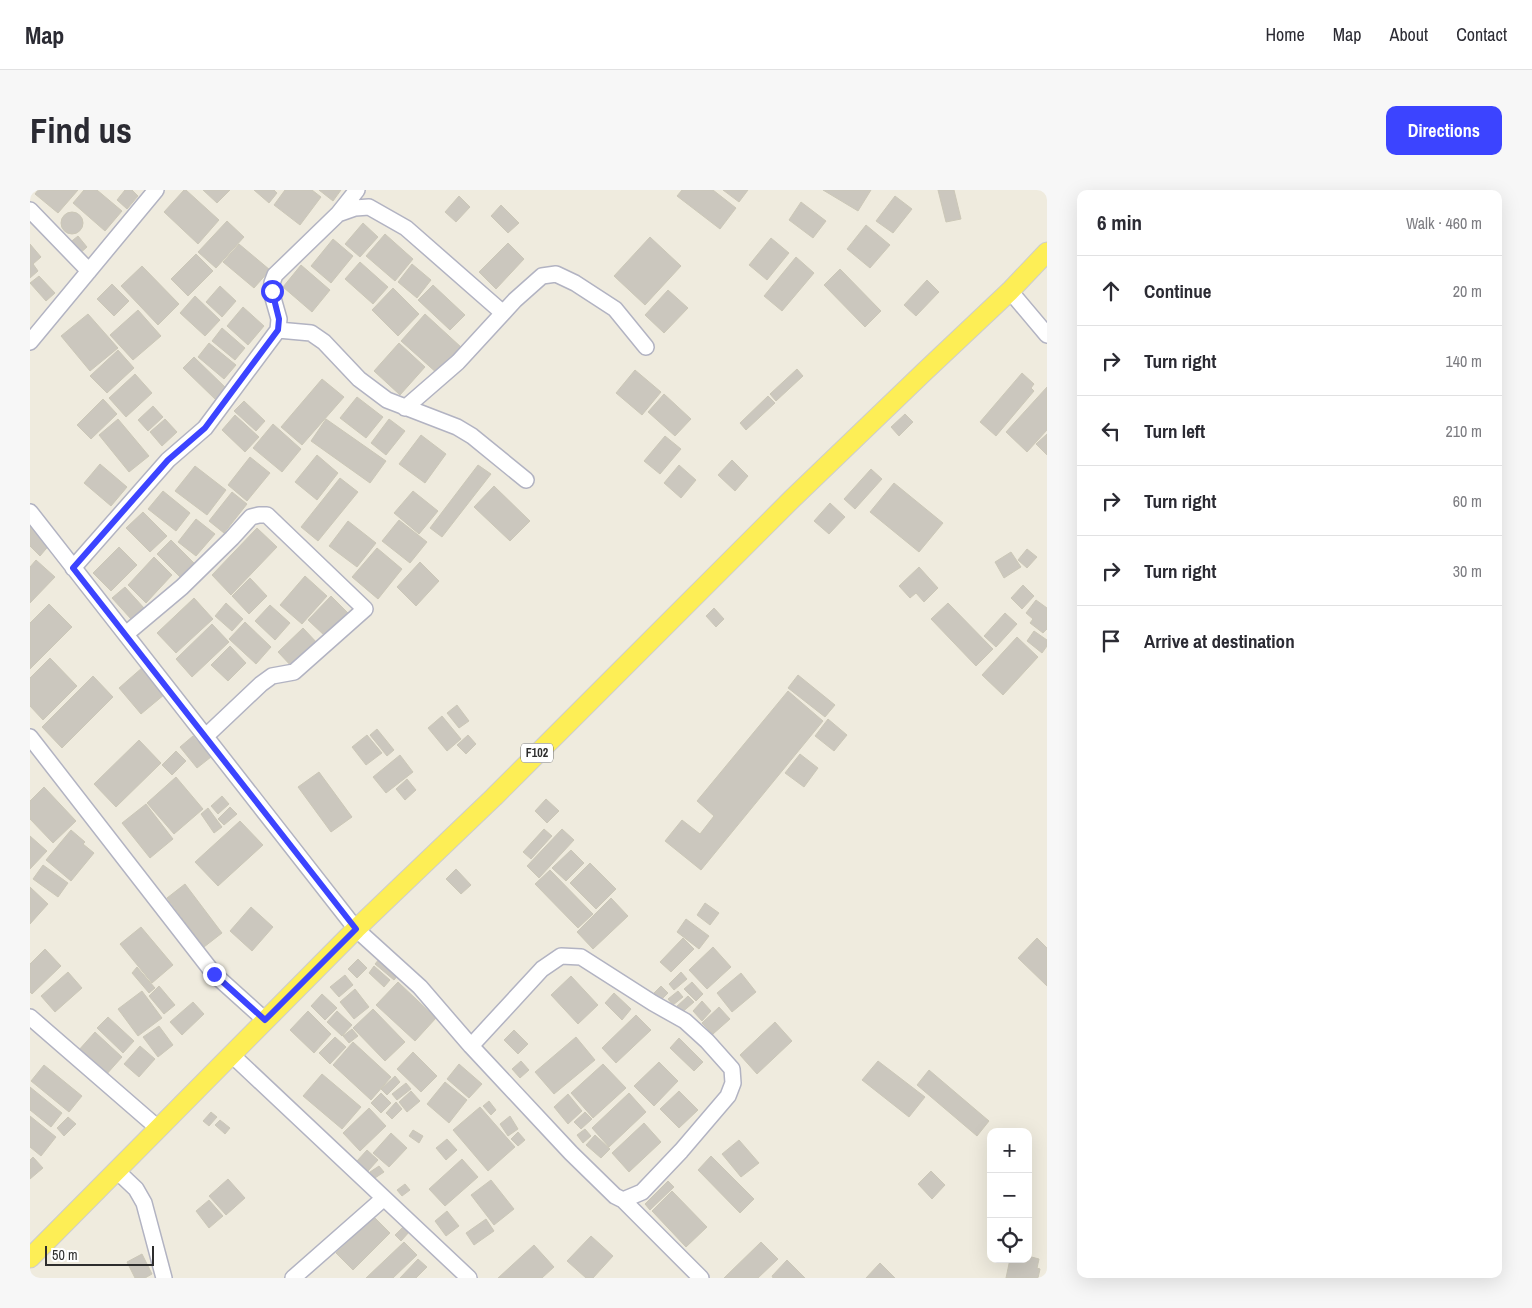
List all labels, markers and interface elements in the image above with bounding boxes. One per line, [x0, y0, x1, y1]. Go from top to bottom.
text: Map [25, 19, 64, 51]
text: Home [1265, 22, 1305, 47]
text: Map [1333, 22, 1362, 47]
text: About [1390, 22, 1428, 47]
text: Contact [1456, 22, 1507, 47]
button: Directions [1386, 106, 1502, 155]
text: Find us [30, 107, 132, 154]
text: 6 min [1097, 208, 1142, 237]
text: Walk · 460 m [1406, 212, 1482, 234]
icon: ahead [1097, 277, 1125, 305]
text: Continue [1144, 278, 1212, 304]
route start [261, 280, 284, 303]
text: 20 m [1453, 280, 1482, 302]
icon: right [1097, 347, 1125, 375]
text: Turn right [1144, 348, 1216, 374]
text: 140 m [1446, 350, 1482, 372]
icon: left [1097, 417, 1125, 445]
text: Turn left [1144, 418, 1205, 444]
text: 210 m [1446, 420, 1482, 442]
icon: right [1097, 487, 1125, 515]
text: Turn right [1144, 488, 1216, 514]
text: 60 m [1453, 490, 1482, 512]
icon: right [1097, 557, 1125, 585]
text: Turn right [1144, 558, 1216, 584]
text: 30 m [1453, 560, 1482, 582]
icon: arrive [1097, 627, 1125, 655]
text: Arrive at destination [1144, 628, 1295, 654]
road number: F102 [521, 744, 553, 762]
route end [203, 963, 226, 986]
map controls [987, 1128, 1032, 1263]
button: + [987, 1128, 1032, 1173]
button: − [987, 1173, 1032, 1218]
button: locate [987, 1218, 1032, 1263]
scale bar [45, 1243, 154, 1266]
text: 50 m [52, 1246, 78, 1264]

